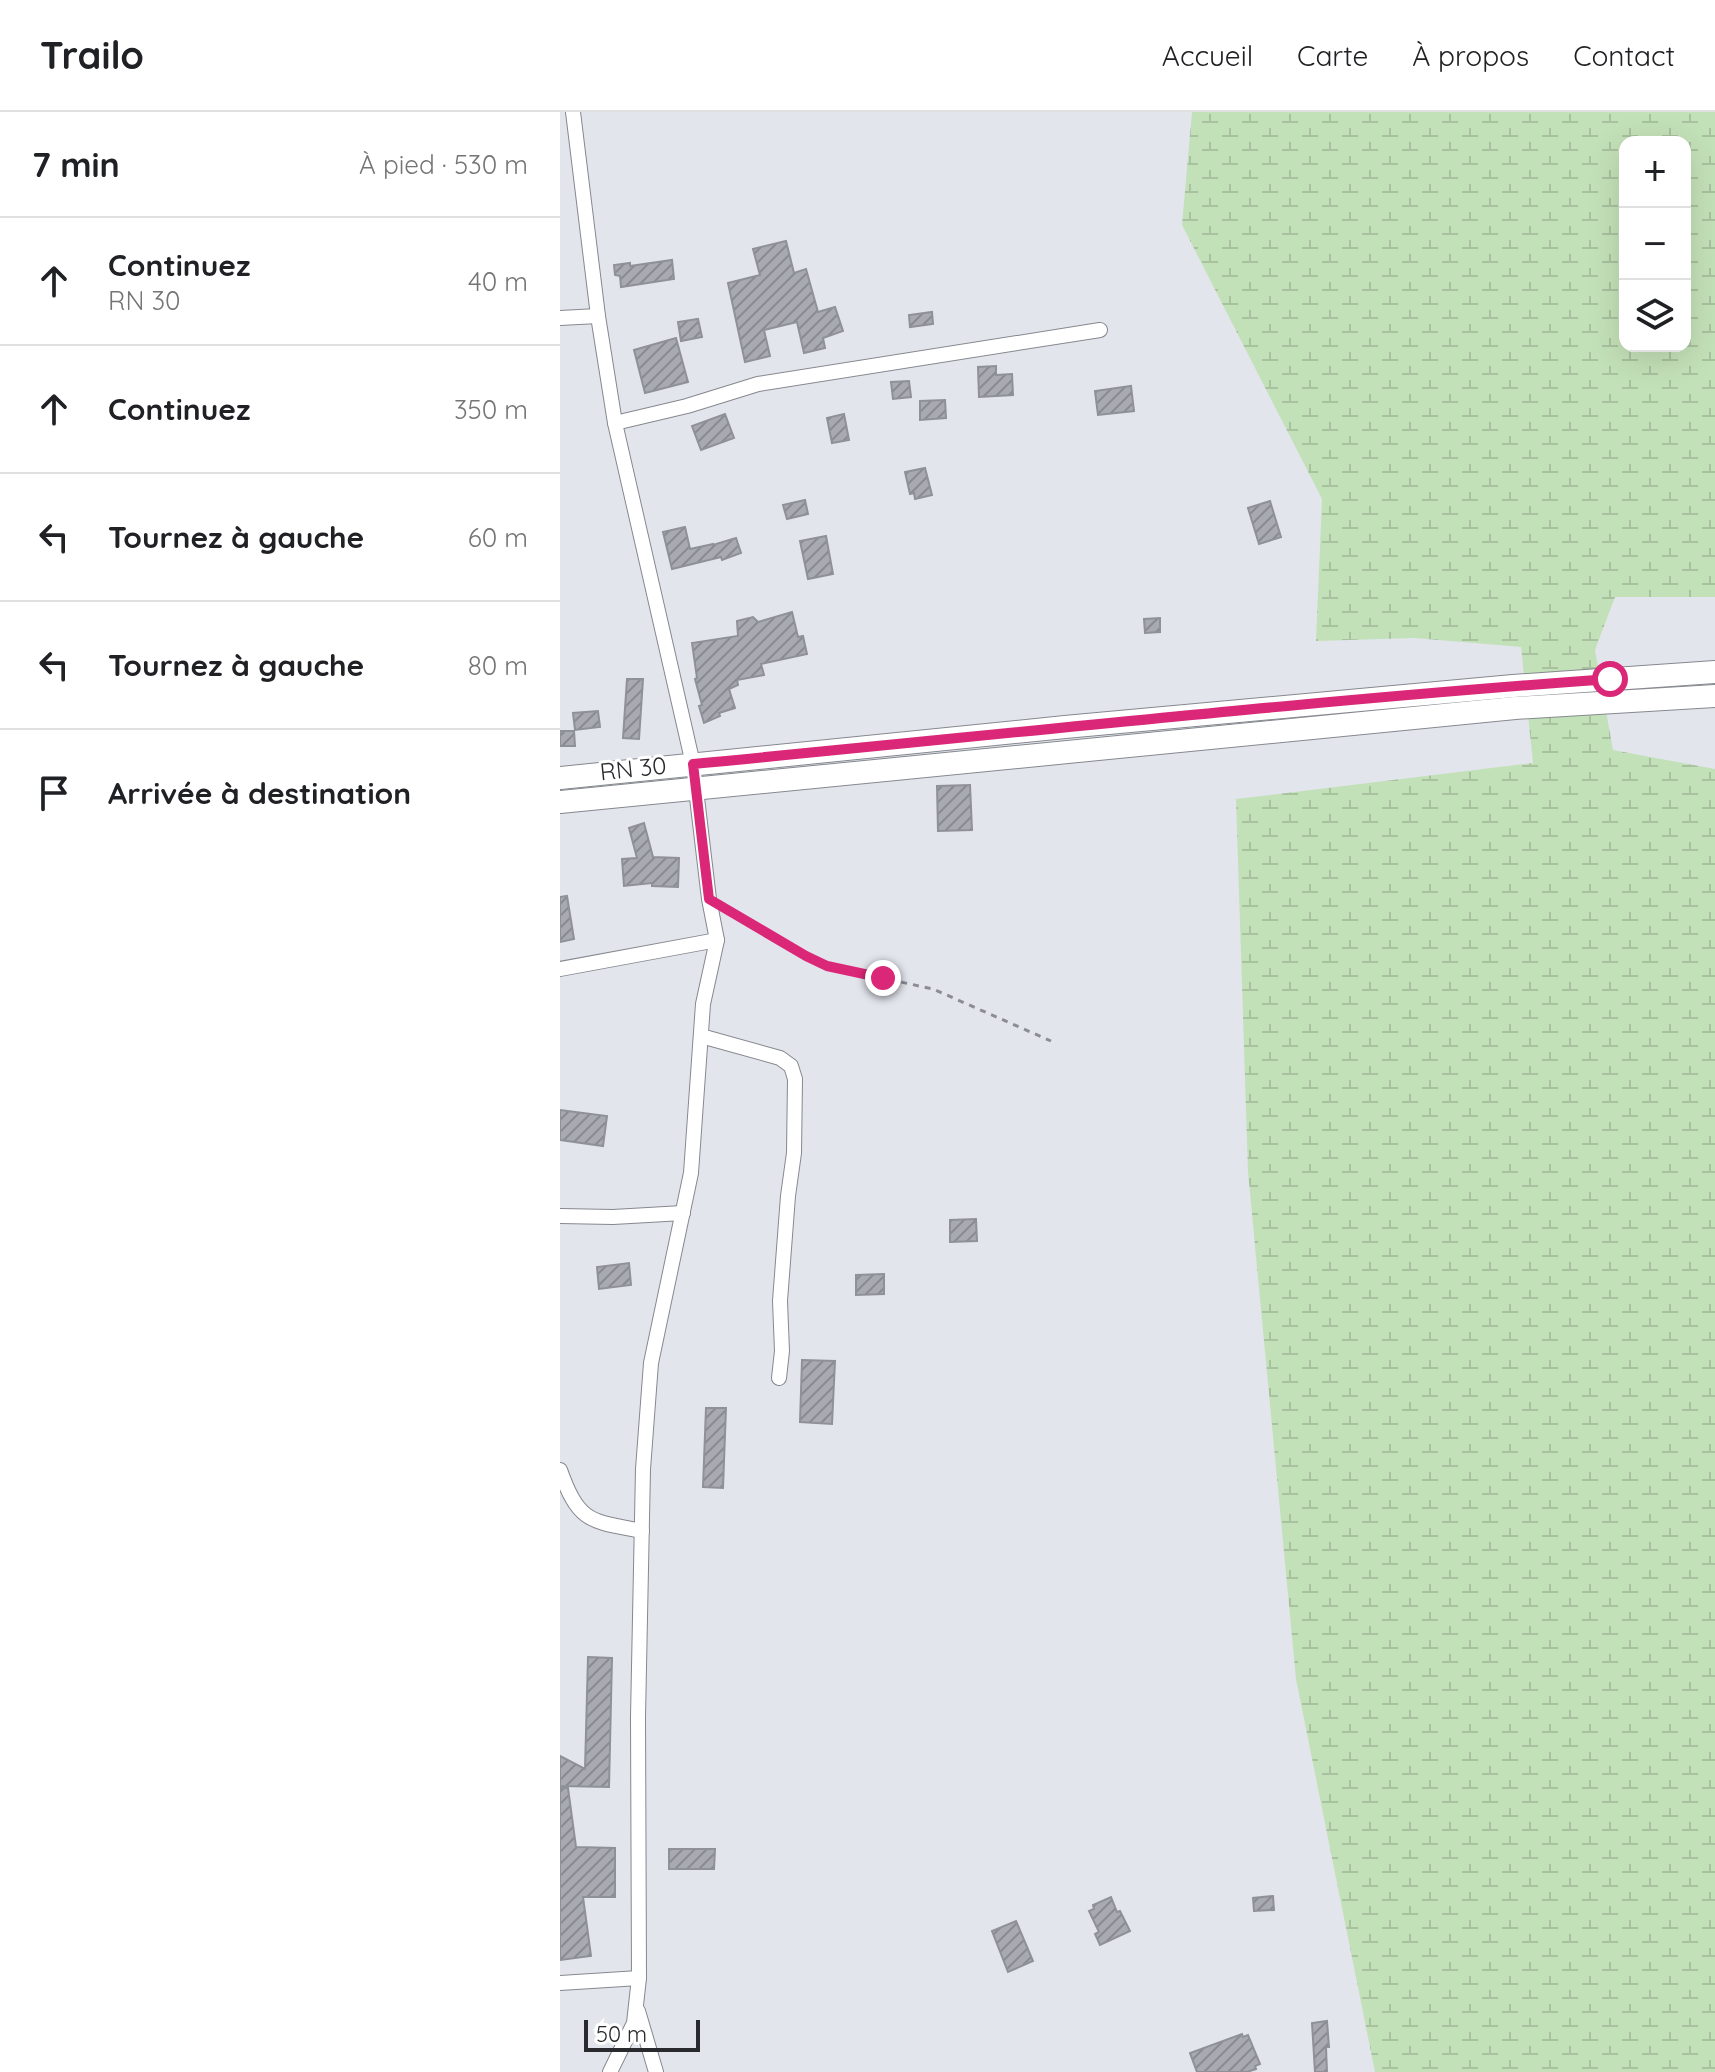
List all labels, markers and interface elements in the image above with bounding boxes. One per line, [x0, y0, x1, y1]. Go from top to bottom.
text: Trailo [40, 31, 144, 79]
text: Accueil [1162, 38, 1253, 73]
text: Carte [1297, 38, 1368, 73]
text: À propos [1412, 38, 1529, 73]
text: Contact [1573, 38, 1675, 73]
map controls [1619, 136, 1691, 352]
button: + [1619, 136, 1691, 208]
text: 7 min [32, 143, 120, 186]
text: À pied · 530 m [359, 148, 528, 181]
button: − [1619, 208, 1691, 280]
text: Continuez [108, 246, 250, 284]
icon: ahead [32, 259, 76, 303]
text: 40 m [468, 265, 528, 298]
button: layers [1619, 280, 1691, 352]
text: RN 30 [108, 284, 181, 317]
icon: ahead [32, 387, 76, 431]
text: Continuez [108, 390, 250, 428]
text: 350 m [454, 393, 528, 426]
icon: left [32, 515, 76, 559]
text: Tournez à gauche [108, 518, 364, 556]
text: 60 m [468, 521, 528, 554]
icon: left [32, 643, 76, 687]
text: Tournez à gauche [108, 646, 364, 684]
text: 80 m [468, 649, 528, 682]
route start [1592, 661, 1628, 697]
street label: RN 30 [598, 750, 668, 786]
icon: arrive [32, 771, 76, 815]
text: Arrivée à destination [108, 774, 411, 812]
route end [865, 960, 901, 996]
scale bar [584, 2016, 700, 2052]
text: 50 m [596, 2020, 647, 2048]

